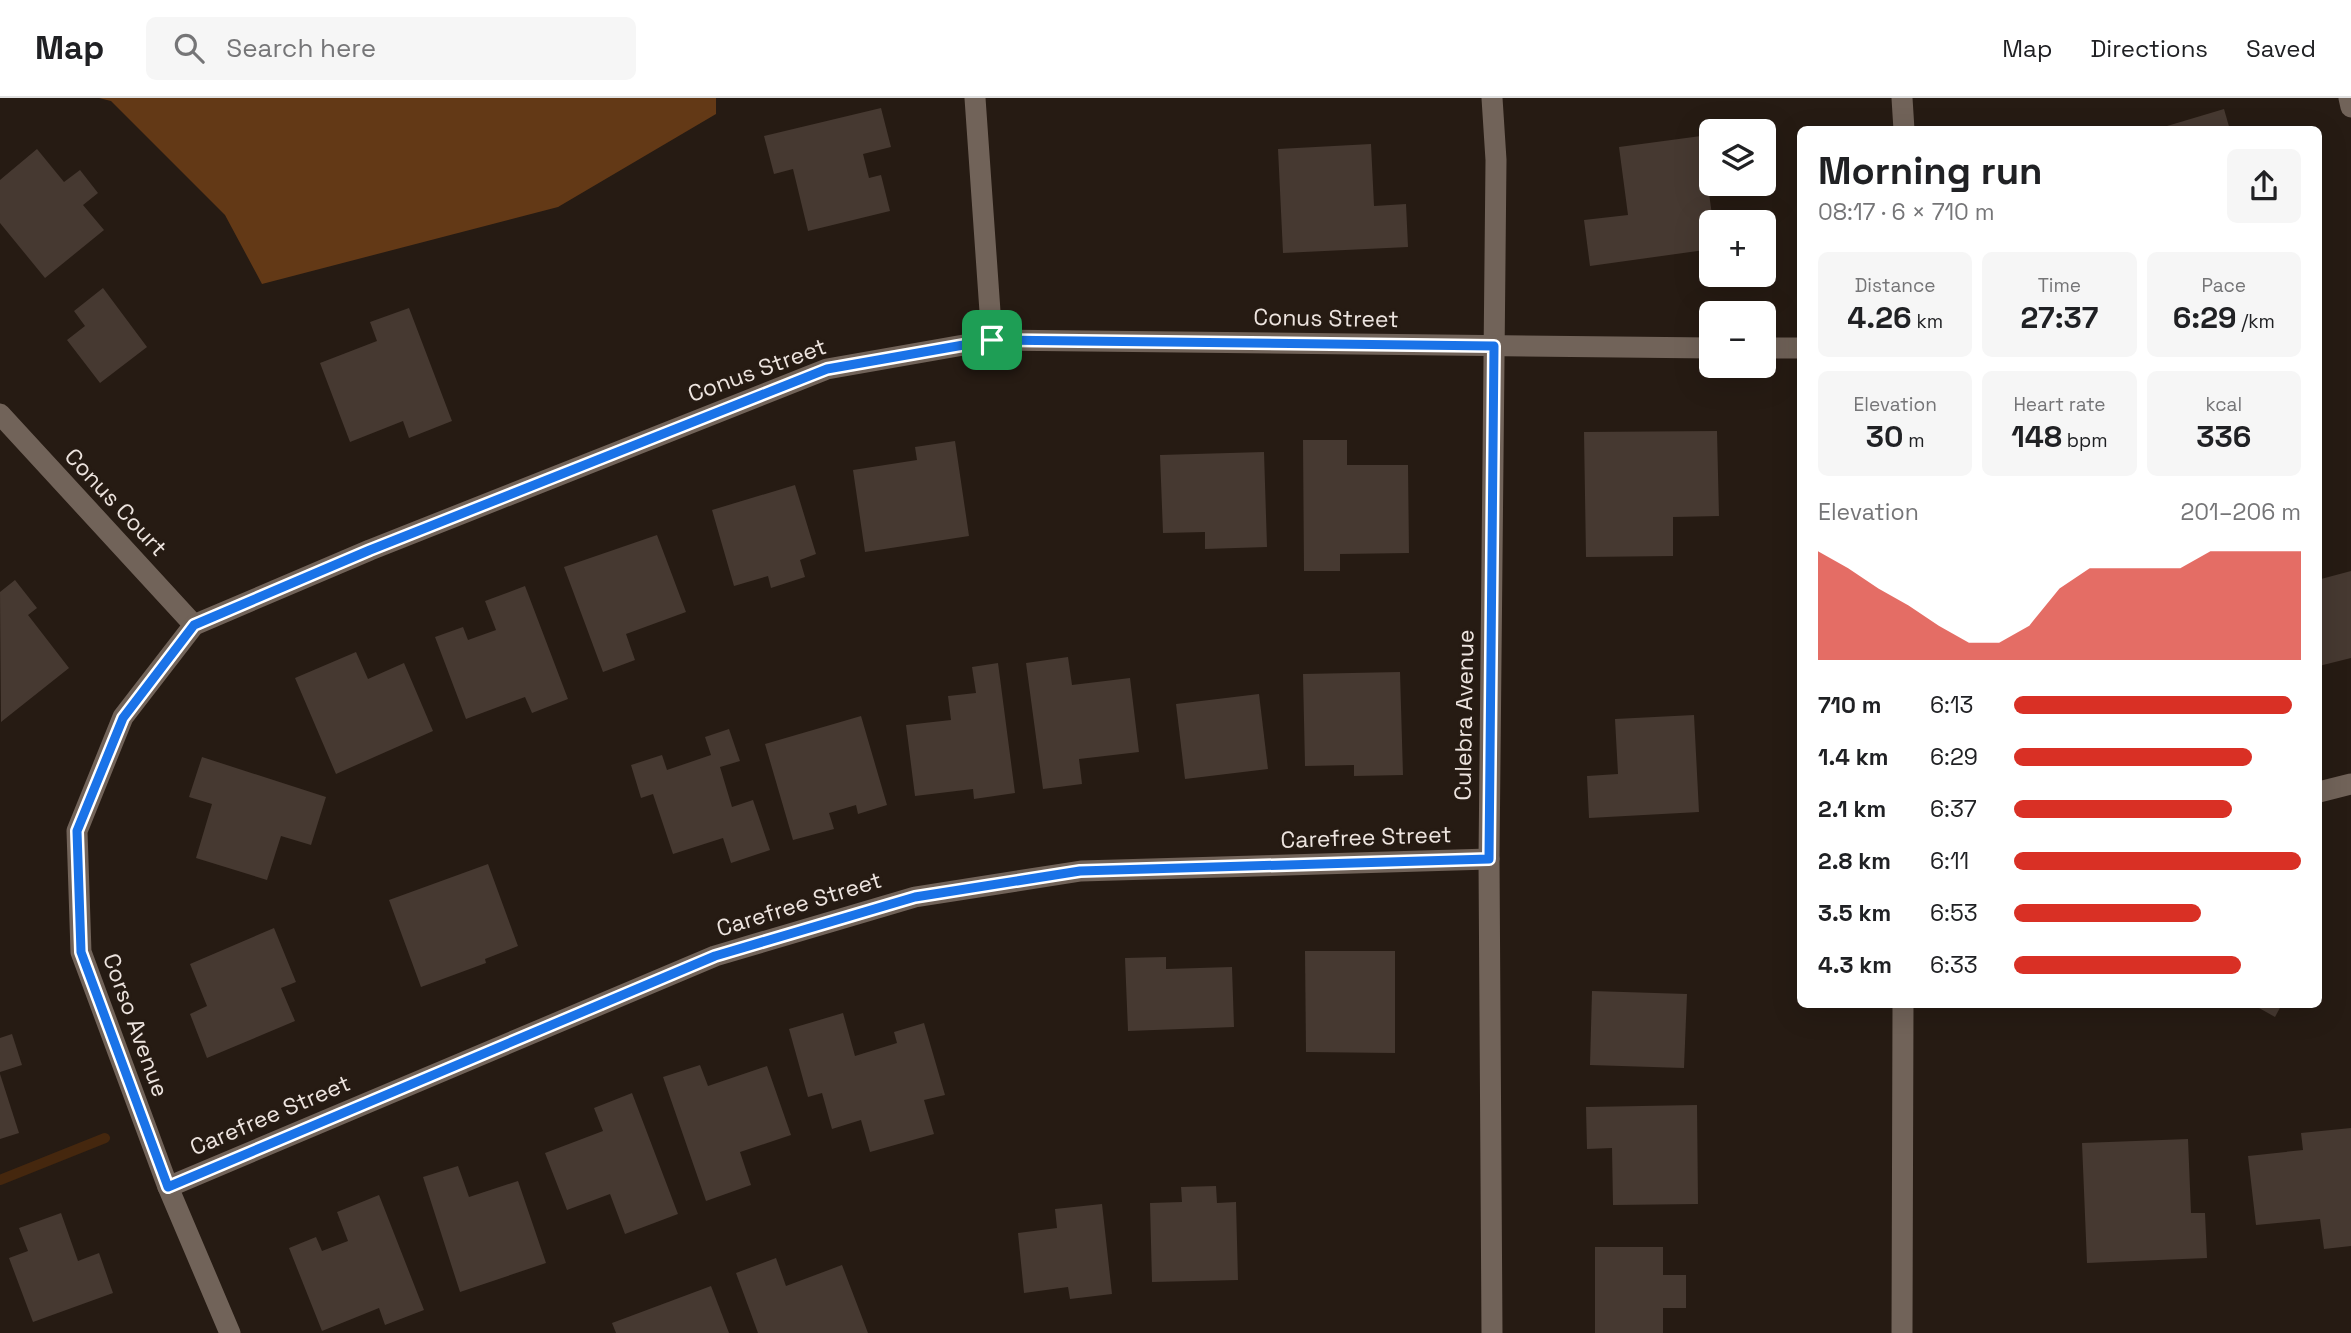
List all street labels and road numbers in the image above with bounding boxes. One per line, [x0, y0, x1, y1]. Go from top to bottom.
street label: Conus Street [1253, 302, 1399, 334]
street label: Conus Street [684, 331, 830, 409]
street label: Conus Court [58, 442, 174, 562]
street label: Culebra Avenue [1448, 629, 1480, 801]
street label: Carefree Street [1280, 819, 1452, 855]
street label: Carefree Street [713, 865, 885, 943]
street label: Corso Avenue [96, 949, 176, 1101]
street label: Carefree Street [185, 1068, 355, 1162]

